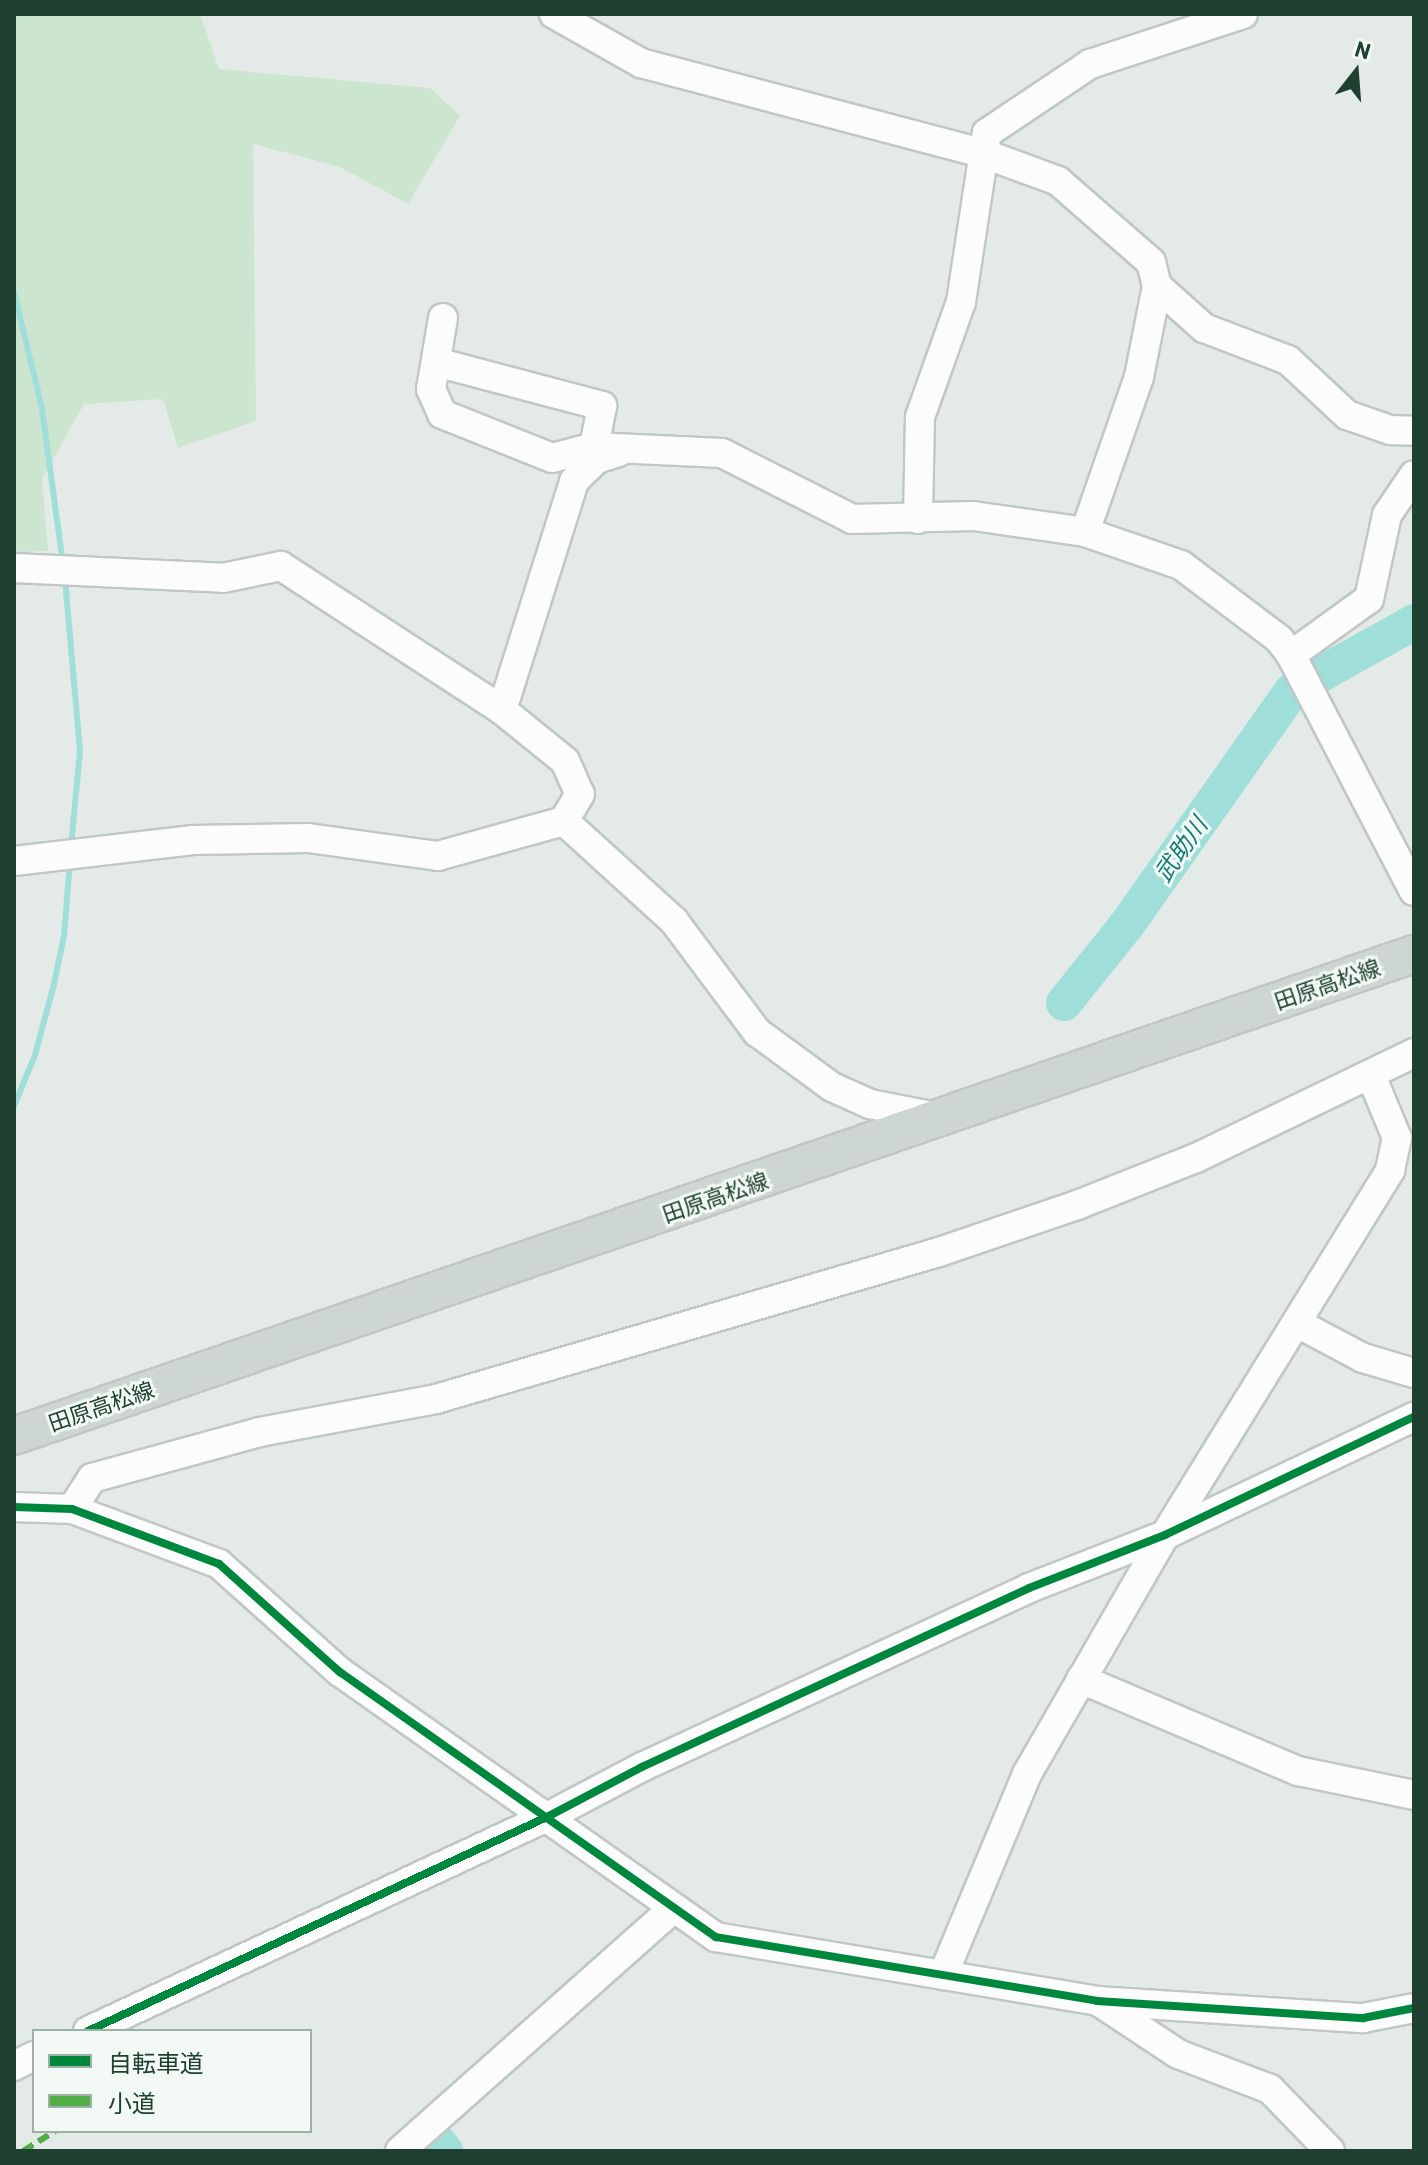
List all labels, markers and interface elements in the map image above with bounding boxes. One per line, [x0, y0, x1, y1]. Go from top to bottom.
north arrow [1316, 32, 1396, 112]
text: N [1352, 34, 1374, 64]
water label: 武助川 [1148, 811, 1212, 887]
street label: 田原高松線 [1271, 954, 1383, 1014]
street label: 田原高松線 [659, 1167, 771, 1227]
street label: 田原高松線 [45, 1376, 157, 1436]
legend [32, 2029, 312, 2133]
text: 自転車道 [108, 2048, 204, 2077]
text: 小道 [108, 2088, 156, 2117]

